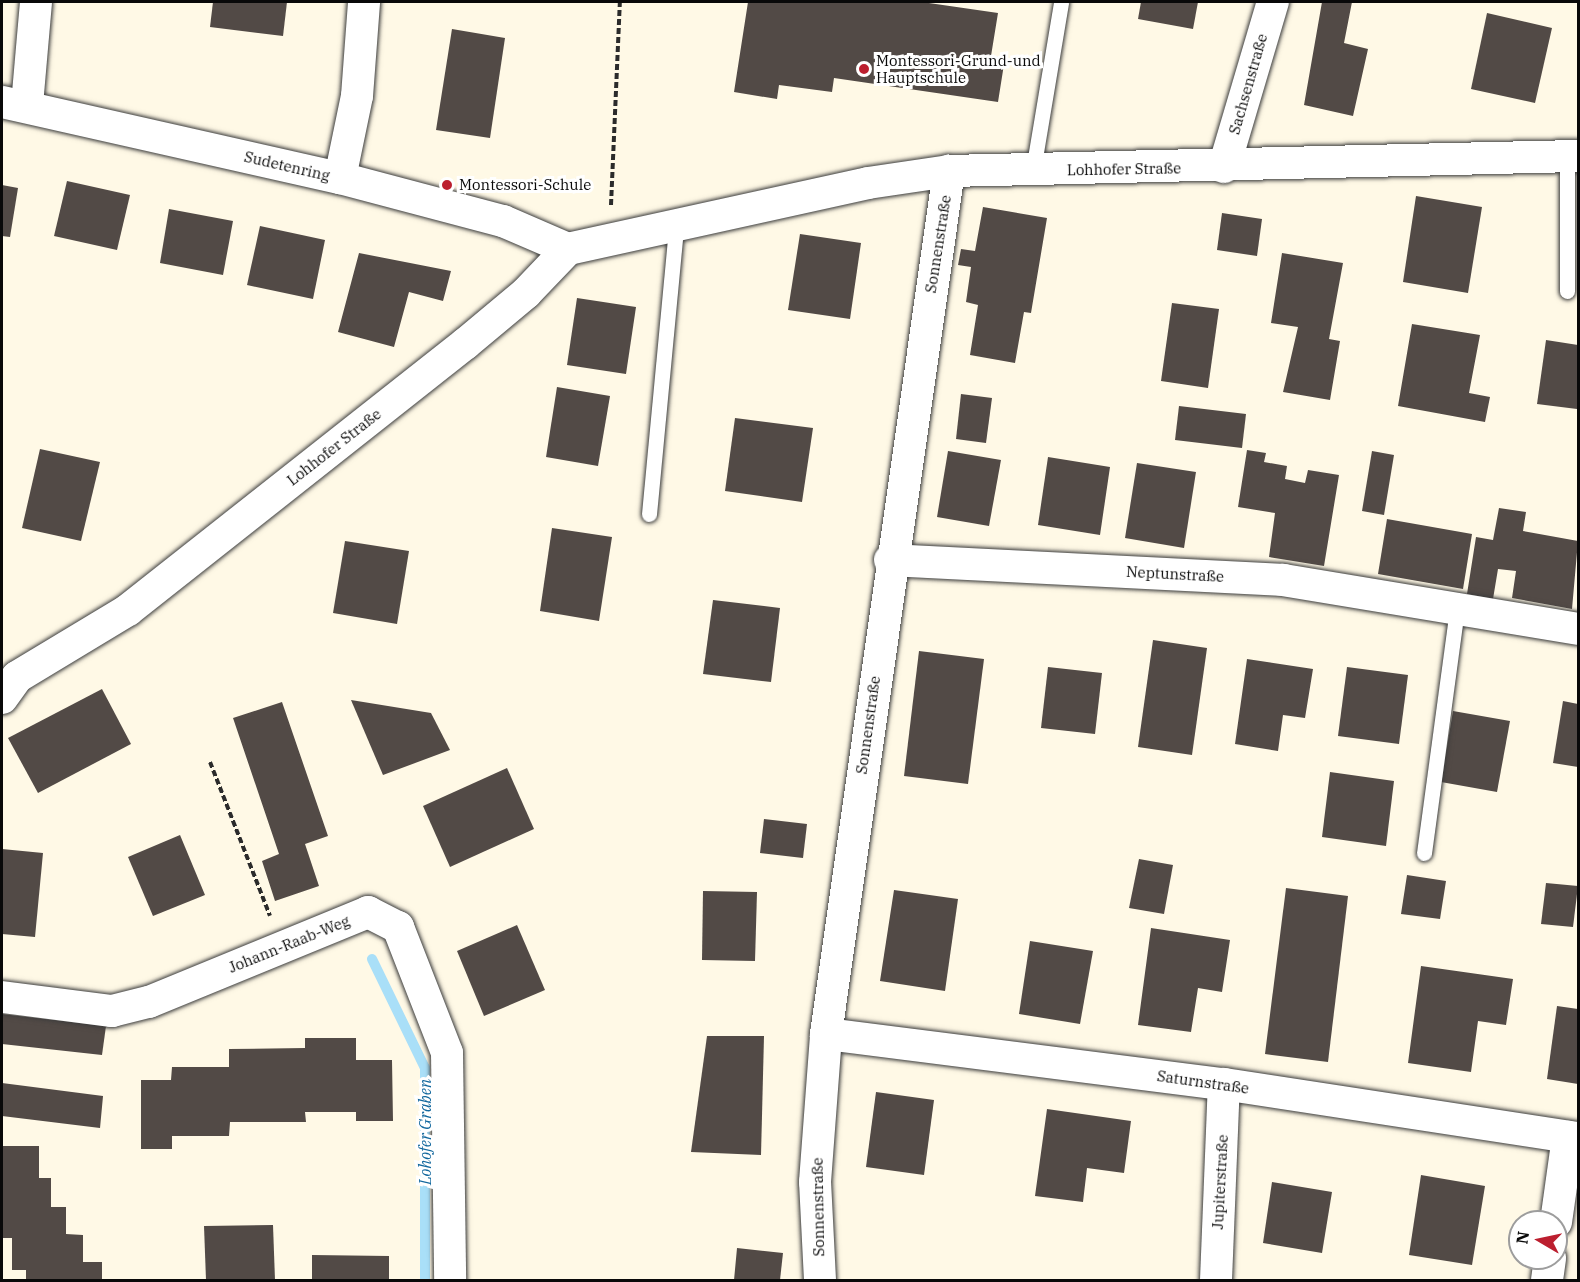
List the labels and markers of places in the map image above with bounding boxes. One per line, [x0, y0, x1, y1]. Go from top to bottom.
place label: Montessori-Grund-und Hauptschule [876, 51, 1041, 86]
marker: Montessori-Grund-und Hauptschule [857, 62, 871, 76]
place label: Montessori-Schule [459, 176, 591, 194]
marker: Montessori-Schule [440, 178, 454, 192]

